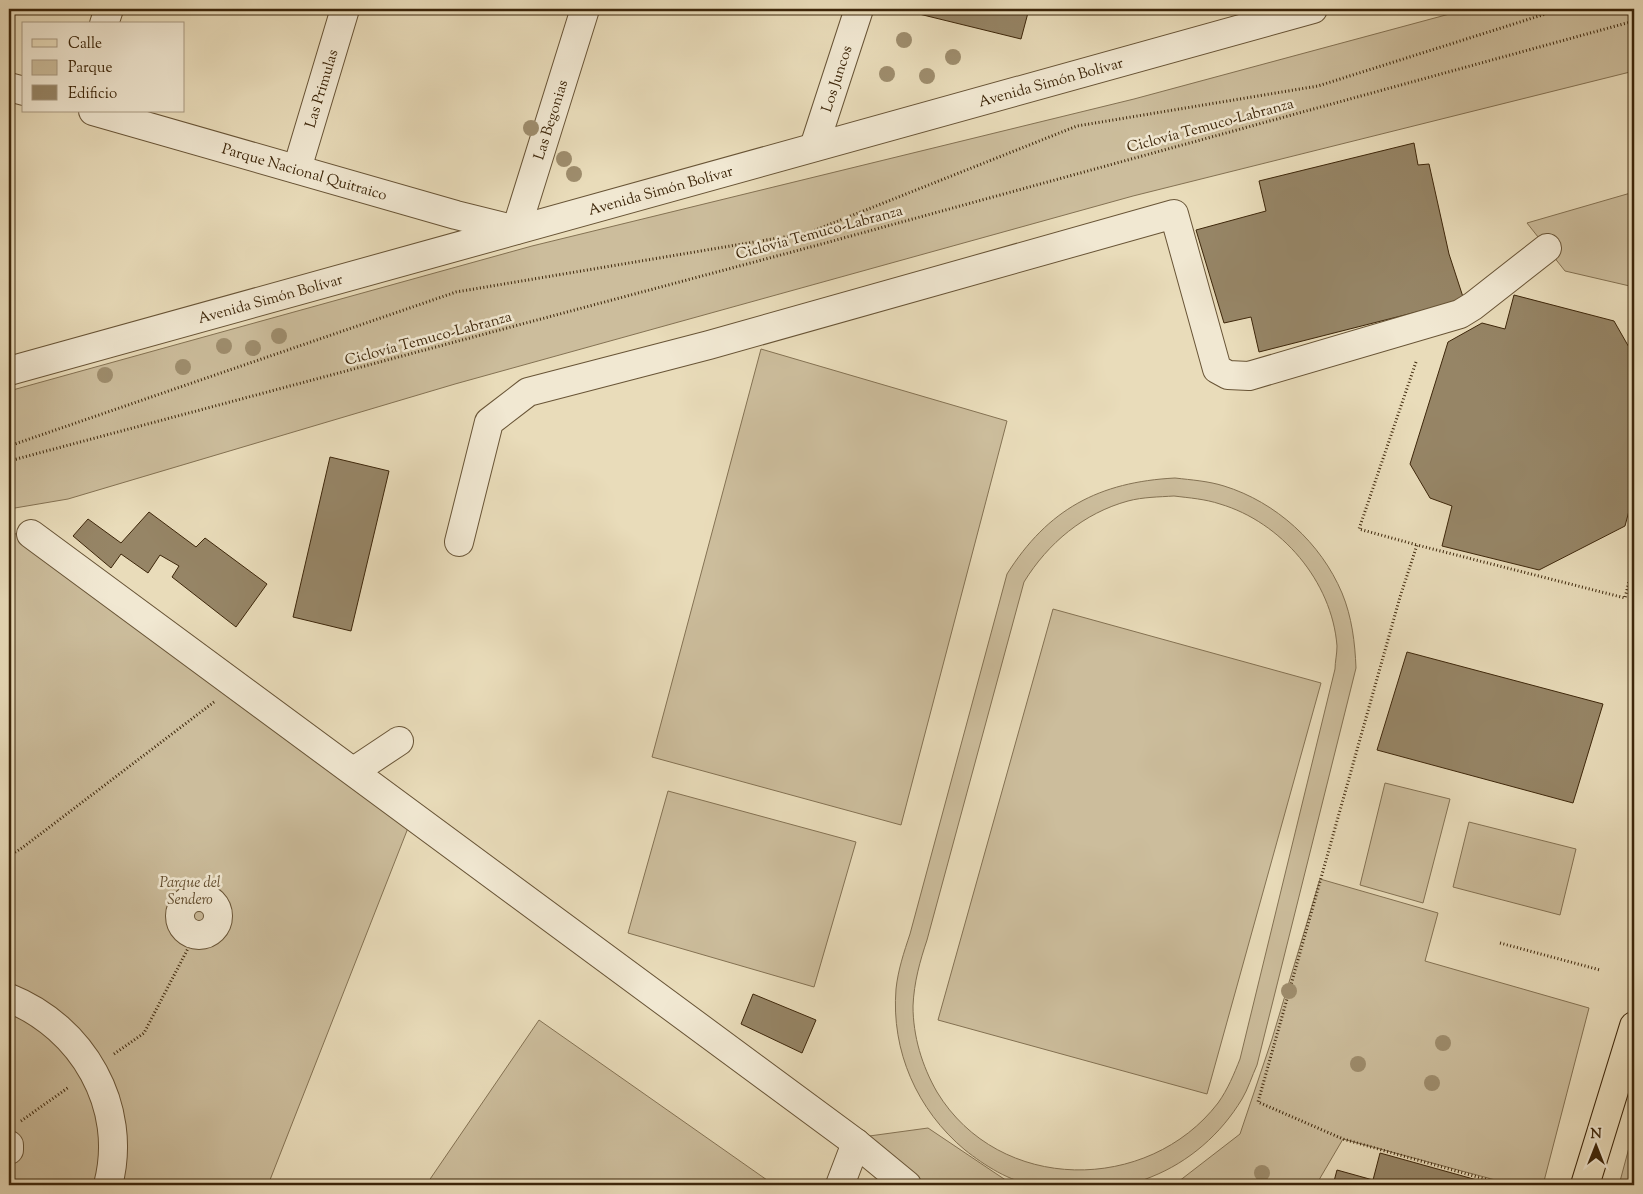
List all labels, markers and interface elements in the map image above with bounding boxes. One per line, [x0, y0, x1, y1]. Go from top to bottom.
legend [22, 22, 185, 112]
text: Calle [68, 34, 102, 55]
street label: Los Juncos [817, 43, 858, 115]
street label: Las Primulas [301, 47, 344, 131]
street label: Avenida Simón Bolívar [976, 53, 1126, 113]
text: Parque [68, 58, 112, 79]
street label: Las Begonias [529, 77, 574, 163]
text: Edificio [68, 84, 117, 105]
street label: Ciclovía Temuco-Labranza [1125, 94, 1296, 159]
street label: Parque Nacional Quitraico [219, 139, 389, 207]
street label: Avenida Simón Bolívar [586, 161, 736, 222]
street label: Ciclovía Temuco-Labranza [734, 201, 905, 266]
street label: Avenida Simón Bolívar [196, 270, 346, 330]
street label: Ciclovía Temuco-Labranza [343, 307, 514, 372]
park label: Parque del Sendero [159, 873, 221, 911]
north arrow [1570, 1122, 1620, 1172]
text: N [1590, 1125, 1602, 1145]

